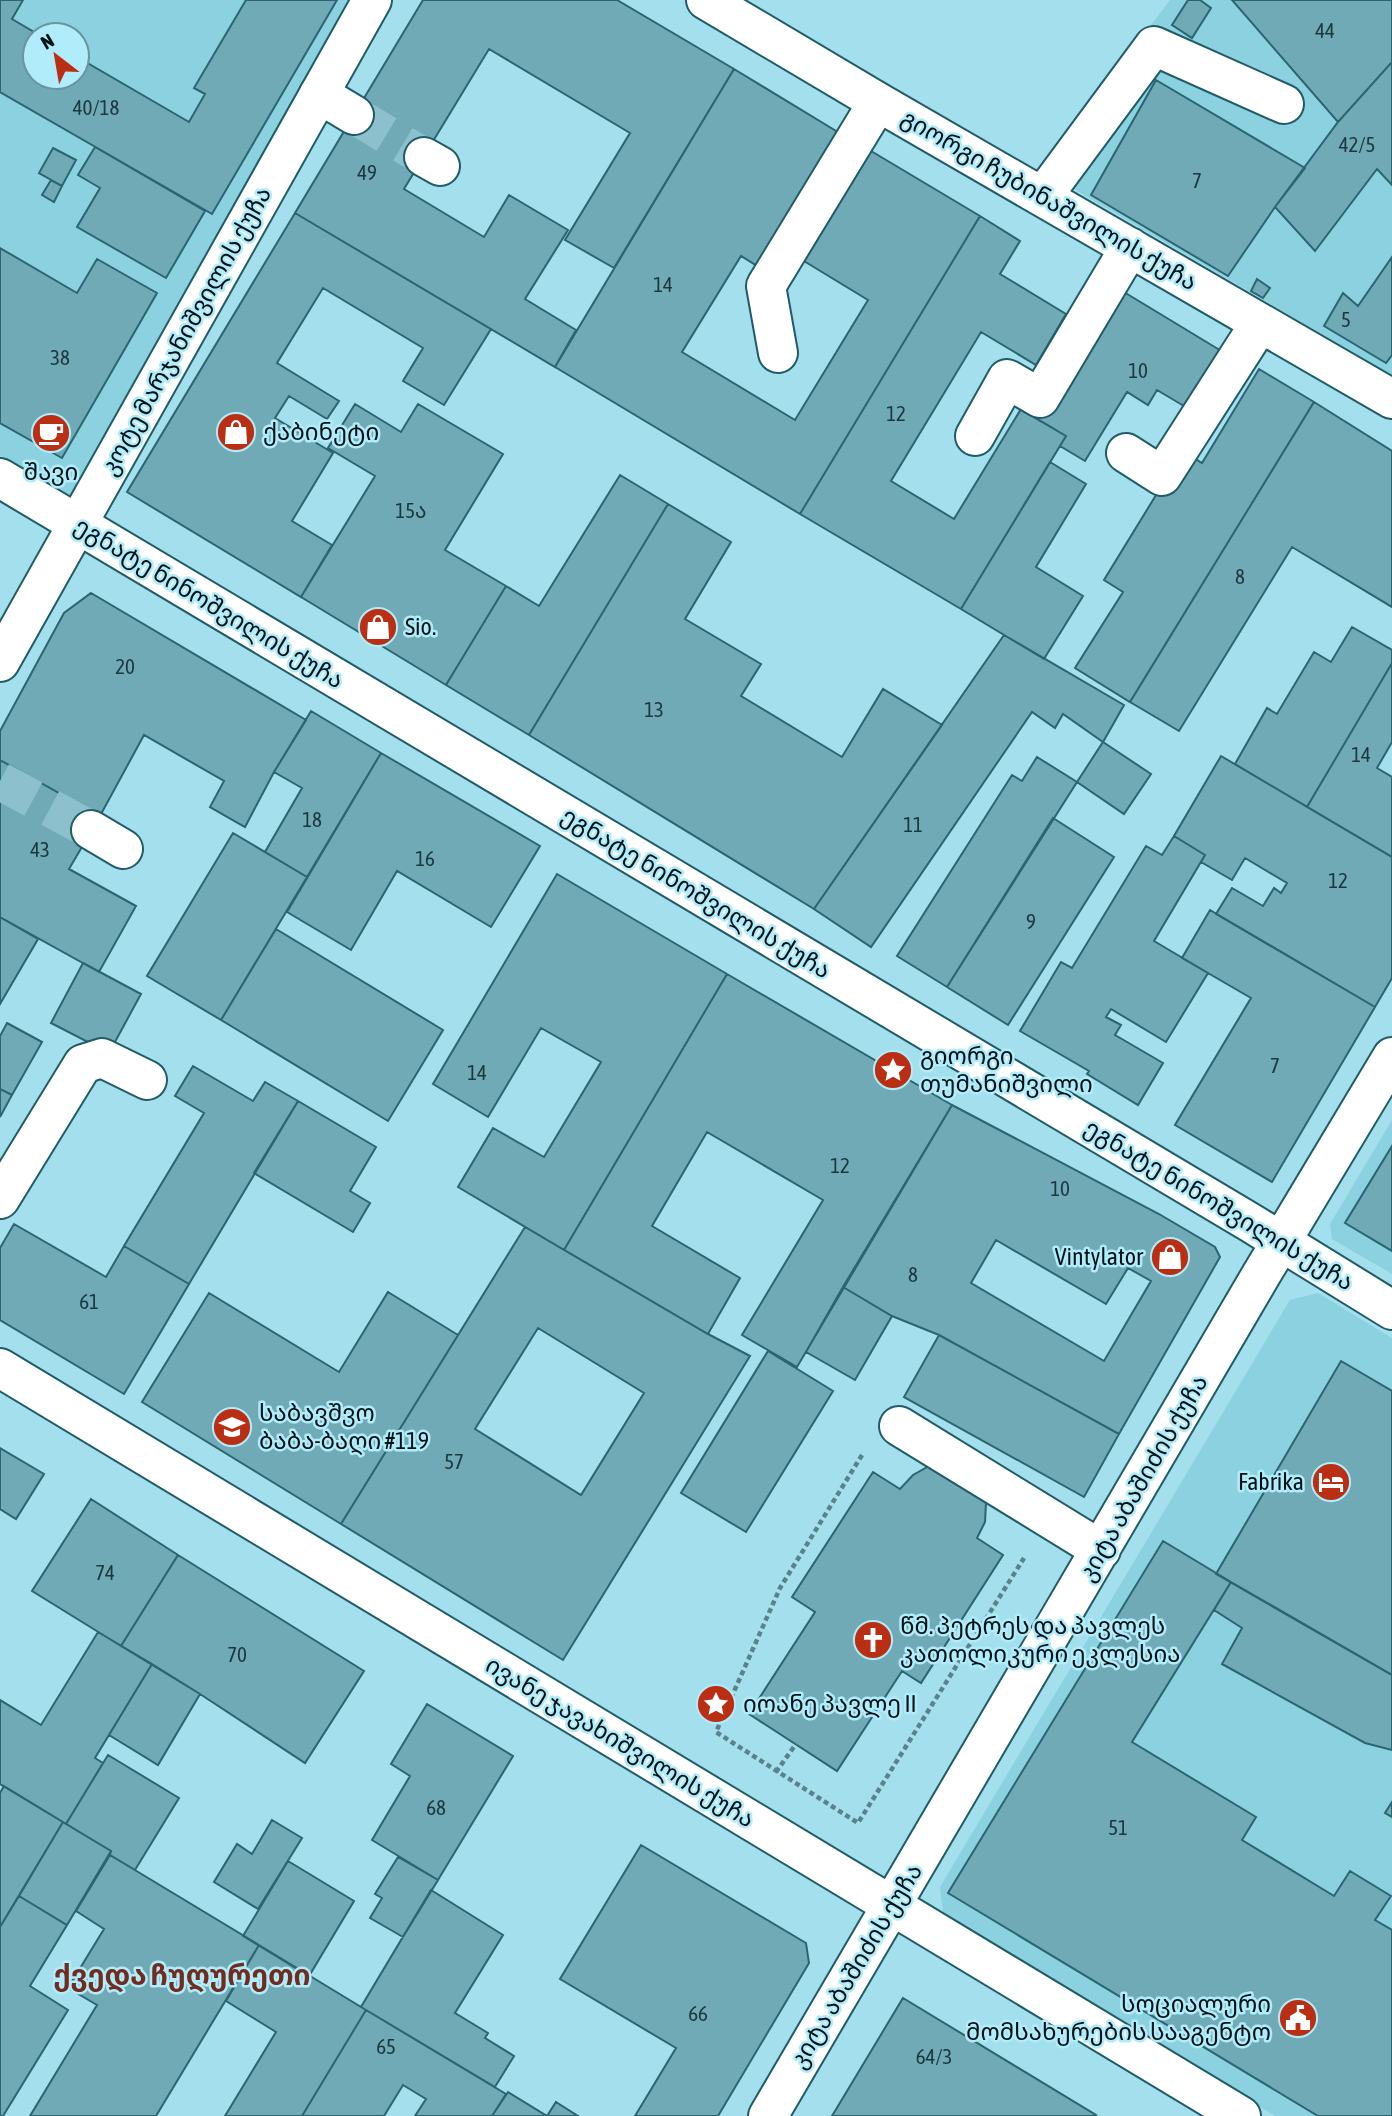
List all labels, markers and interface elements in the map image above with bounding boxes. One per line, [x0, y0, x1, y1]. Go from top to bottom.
house number: 44 [1315, 18, 1335, 42]
north arrow [21, 21, 91, 91]
text: N [37, 29, 58, 54]
house number: 40/18 [73, 95, 119, 119]
street label: გიორგი ჩუბინაშვილის ქუჩა [896, 104, 1202, 296]
house number: 42/5 [1339, 132, 1375, 156]
house number: 49 [357, 160, 377, 184]
house number: 7 [1192, 168, 1202, 192]
street label: კოტე მარჯანიშვილის ქუჩა [95, 182, 277, 480]
house number: 14 [653, 272, 673, 296]
house number: 5 [1341, 307, 1351, 331]
house number: 38 [50, 345, 70, 369]
house number: 10 [1128, 358, 1148, 382]
house number: 12 [886, 401, 906, 425]
shop icon: ქაბინეტი [215, 411, 257, 453]
cafe icon: შავი [30, 412, 72, 454]
place label: ქაბინეტი [263, 418, 379, 446]
place label: შავი [24, 458, 78, 486]
house number: 15ა [395, 498, 427, 522]
street label: ეგნატე ნინოშვილის ქუჩა [69, 511, 349, 695]
house number: 8 [1235, 564, 1245, 588]
shop icon: Sio. [357, 606, 399, 648]
place label: Sio. [405, 613, 436, 640]
house number: 20 [115, 654, 135, 678]
house number: 13 [644, 697, 664, 721]
house number: 14 [1351, 742, 1371, 766]
street label: ეგნატე ნინოშვილის ქუჩა [556, 801, 836, 985]
house number: 18 [302, 807, 322, 831]
house number: 11 [903, 812, 923, 836]
house number: 43 [30, 837, 50, 861]
house number: 16 [415, 846, 435, 870]
house number: 12 [1328, 868, 1348, 892]
house number: 9 [1026, 909, 1036, 933]
place label: გიორგი თუმანიშვილი [920, 1042, 1093, 1098]
place icon: გიორგი თუმანიშვილი [872, 1049, 914, 1091]
house number: 7 [1270, 1053, 1280, 1077]
house number: 14 [467, 1060, 487, 1084]
street label: ეგნატე ნინოშვილის ქუჩა [1079, 1113, 1359, 1297]
house number: 12 [830, 1153, 850, 1177]
house number: 10 [1050, 1176, 1070, 1200]
shop icon: Vintylator [1149, 1236, 1191, 1278]
place label: Vintylator [1055, 1243, 1144, 1270]
house number: 8 [908, 1262, 918, 1286]
house number: 61 [79, 1289, 99, 1313]
street label: კიტა აბაშიძის ქუჩა [1072, 1370, 1214, 1586]
place label: საბავშვო ბაბა-ბაღი #119 [259, 1399, 429, 1456]
school or university icon: საბავშვო ბაბა-ბაღი #119 [211, 1406, 253, 1448]
house number: 57 [444, 1449, 464, 1473]
hotel icon: Fabrika [1310, 1461, 1352, 1503]
place label: Fabrika [1238, 1468, 1304, 1495]
house number: 74 [95, 1560, 115, 1584]
place label: წმ. პეტრეს და პავლეს კათოლიკური ეკლესია [900, 1612, 1180, 1668]
church icon: წმ. პეტრეს და პავლეს კათოლიკური ეკლესია [852, 1619, 894, 1661]
house number: 70 [227, 1642, 247, 1666]
street label: ივანე ჯავახიშვილის ქუჩა [481, 1651, 759, 1833]
place icon: იოანე პავლე II [695, 1683, 737, 1725]
place label: იოანე პავლე II [743, 1690, 917, 1718]
house number: 68 [426, 1795, 446, 1819]
house number: 51 [1108, 1815, 1128, 1839]
street label: კიტა აბაშიძის ქუჩა [784, 1859, 928, 2073]
district label: ქვედა ჩუღურეთი [53, 1959, 311, 1993]
place label: სოციალური მომსახურების სააგენტო [966, 1990, 1271, 2046]
public building icon: სოციალური მომსახურების სააგენტო [1277, 1997, 1319, 2039]
house number: 66 [688, 2001, 708, 2025]
house number: 65 [376, 2034, 396, 2058]
house number: 64/3 [916, 2044, 952, 2068]

